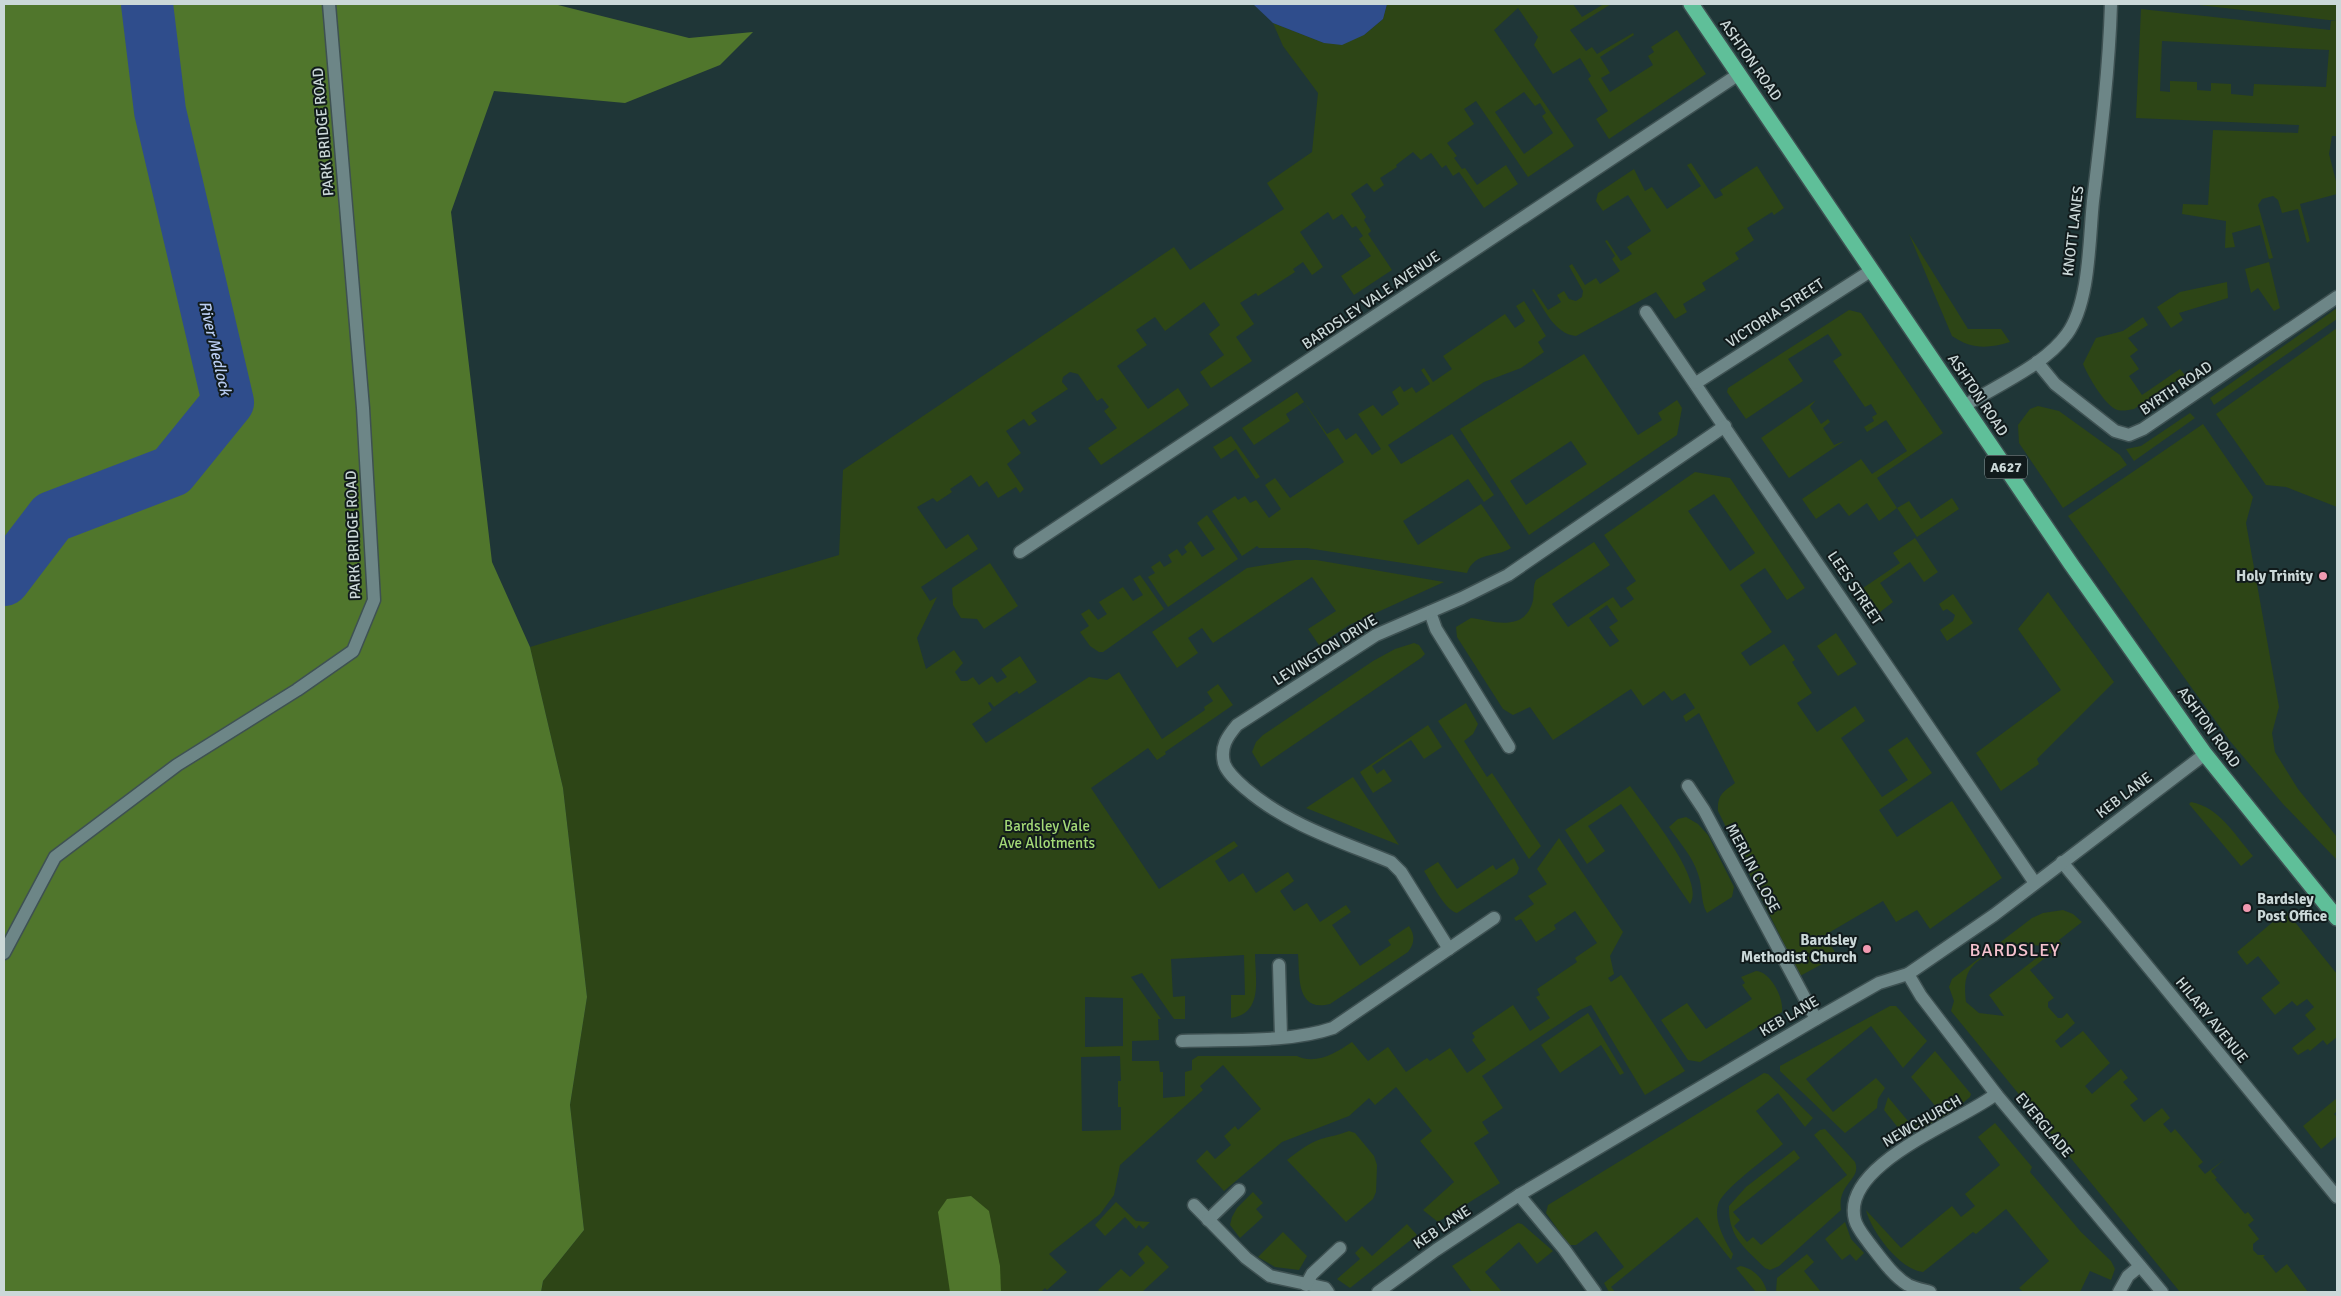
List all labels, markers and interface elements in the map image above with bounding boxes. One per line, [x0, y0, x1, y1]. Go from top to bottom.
street label: ASHTON ROAD [1716, 16, 1786, 104]
street label: PARK BRIDGE ROAD [308, 67, 338, 197]
street label: KNOTT LANES [2059, 185, 2087, 277]
street label: BARDSLEY VALE AVENUE [1298, 247, 1444, 353]
street label: VICTORIA STREET [1723, 274, 1828, 351]
water label: River Medlock [194, 299, 236, 399]
street label: ASHTON ROAD [1944, 350, 2012, 440]
street label: BYRTH ROAD [2136, 357, 2216, 419]
road number: A627 [1985, 456, 2027, 478]
street label: PARK BRIDGE ROAD [342, 470, 364, 600]
street label: LEES STREET [1824, 548, 1887, 629]
place label: Holy Trinity [2236, 567, 2314, 585]
marker: Holy Trinity [2317, 570, 2329, 582]
street label: LEVINGTON DRIVE [1270, 611, 1380, 689]
street label: ASHTON ROAD [2174, 683, 2244, 771]
street label: KEB LANE [2092, 768, 2156, 822]
park label: Bardsley Vale Ave Allotments [999, 817, 1096, 852]
street label: MERLIN CLOSE [1722, 820, 1784, 916]
place label: Bardsley Post Office [2257, 890, 2327, 925]
marker: Bardsley Post Office [2241, 902, 2253, 914]
place label: Bardsley Methodist Church [1741, 931, 1858, 966]
district label: BARDSLEY [1970, 939, 2060, 961]
marker: Bardsley Methodist Church [1861, 943, 1873, 955]
street label: HILARY AVENUE [2172, 973, 2252, 1067]
street label: KEB LANE [1756, 992, 1822, 1040]
street label: EVERGLADE [2012, 1089, 2076, 1161]
street label: NEWCHURCH [1879, 1091, 1965, 1151]
street label: KEB LANE [1410, 1201, 1474, 1253]

